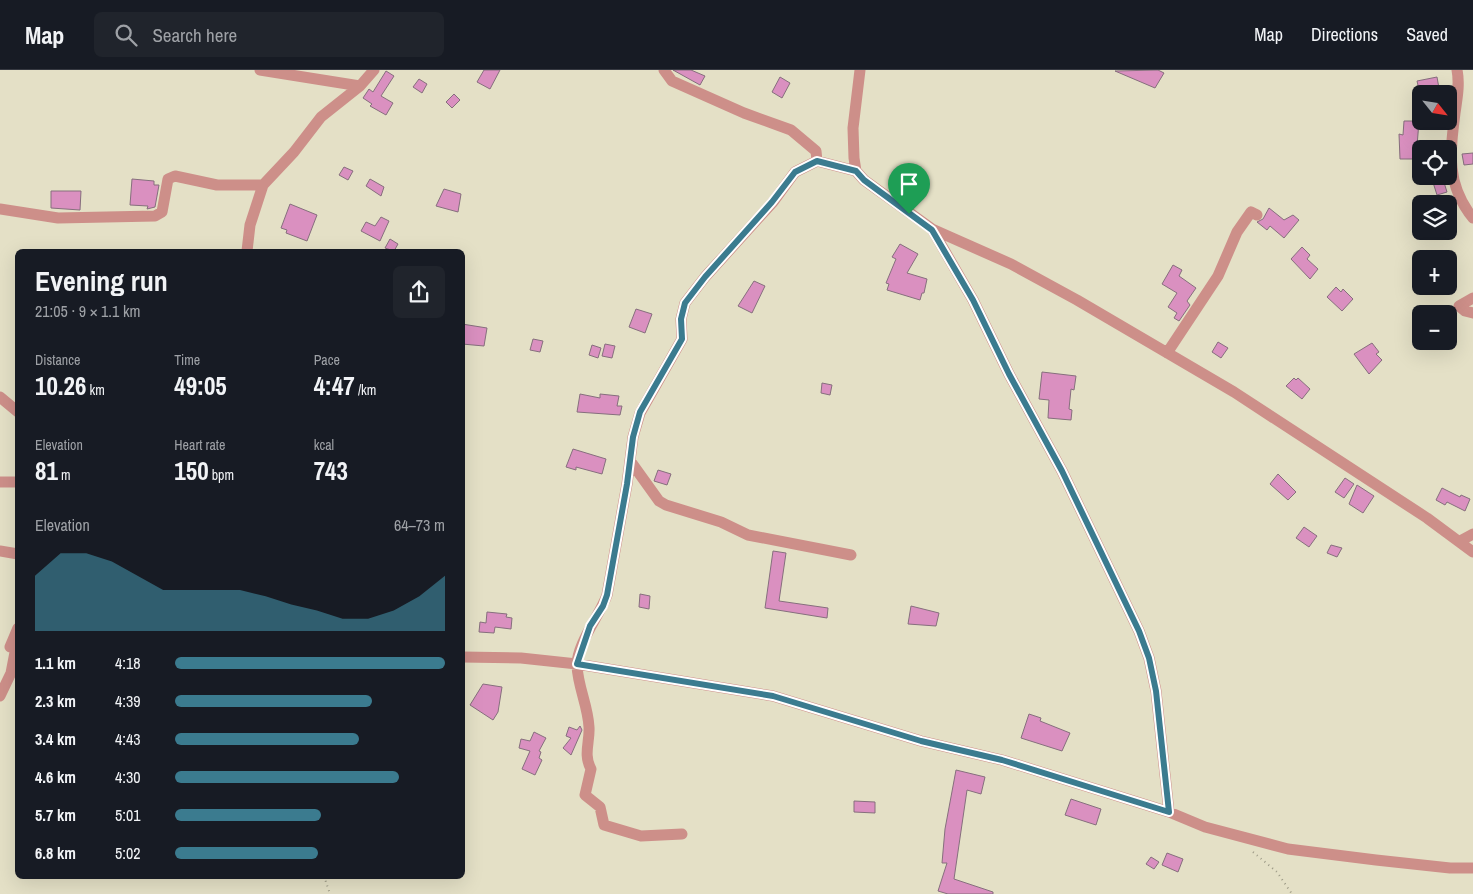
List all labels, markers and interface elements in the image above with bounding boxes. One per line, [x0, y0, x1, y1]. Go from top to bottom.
search box [94, 12, 444, 57]
text: Map [25, 19, 64, 51]
icon: search [112, 21, 140, 49]
text: Search here [152, 22, 237, 48]
text: Map [1254, 22, 1283, 47]
text: Directions [1311, 22, 1378, 47]
text: Saved [1406, 22, 1448, 47]
north arrow [1412, 85, 1458, 130]
map controls [1412, 85, 1457, 350]
button: locate [1412, 140, 1457, 185]
pin [888, 163, 930, 214]
icon: arrive [895, 170, 923, 198]
button: layers [1412, 195, 1457, 240]
button: + [1412, 250, 1457, 295]
text: Evening run [35, 262, 168, 300]
button: share [393, 266, 445, 318]
text: 21:05 · 9 × 1.1 km [35, 300, 140, 322]
button: − [1412, 305, 1457, 350]
text: Distance [35, 351, 80, 369]
text: Time [174, 351, 200, 369]
text: Pace [314, 351, 340, 369]
text: 10.26 [35, 369, 86, 403]
text: 49:05 [174, 369, 227, 403]
text: 4:47 [314, 369, 355, 403]
text: km [86, 381, 105, 399]
text: /km [355, 381, 376, 399]
text: Elevation [35, 436, 83, 454]
text: Heart rate [174, 436, 225, 454]
text: kcal [314, 436, 334, 454]
text: 81 [35, 454, 58, 488]
text: 150 [174, 454, 209, 488]
text: 743 [314, 454, 348, 488]
text: m [58, 466, 71, 484]
text: bpm [209, 466, 234, 484]
text: Elevation [35, 514, 90, 536]
text: 64–73 m [394, 514, 445, 536]
text: 1.1 km [35, 652, 76, 674]
text: 4:18 [115, 652, 141, 674]
text: 2.3 km [35, 690, 76, 712]
text: 4:39 [115, 690, 141, 712]
text: 3.4 km [35, 728, 76, 750]
text: 4:43 [115, 728, 141, 750]
text: 4.6 km [35, 766, 76, 788]
text: 4:30 [115, 766, 141, 788]
text: 5.7 km [35, 804, 76, 826]
text: 5:01 [115, 804, 141, 826]
text: 6.8 km [35, 842, 76, 864]
text: 5:02 [115, 842, 141, 864]

